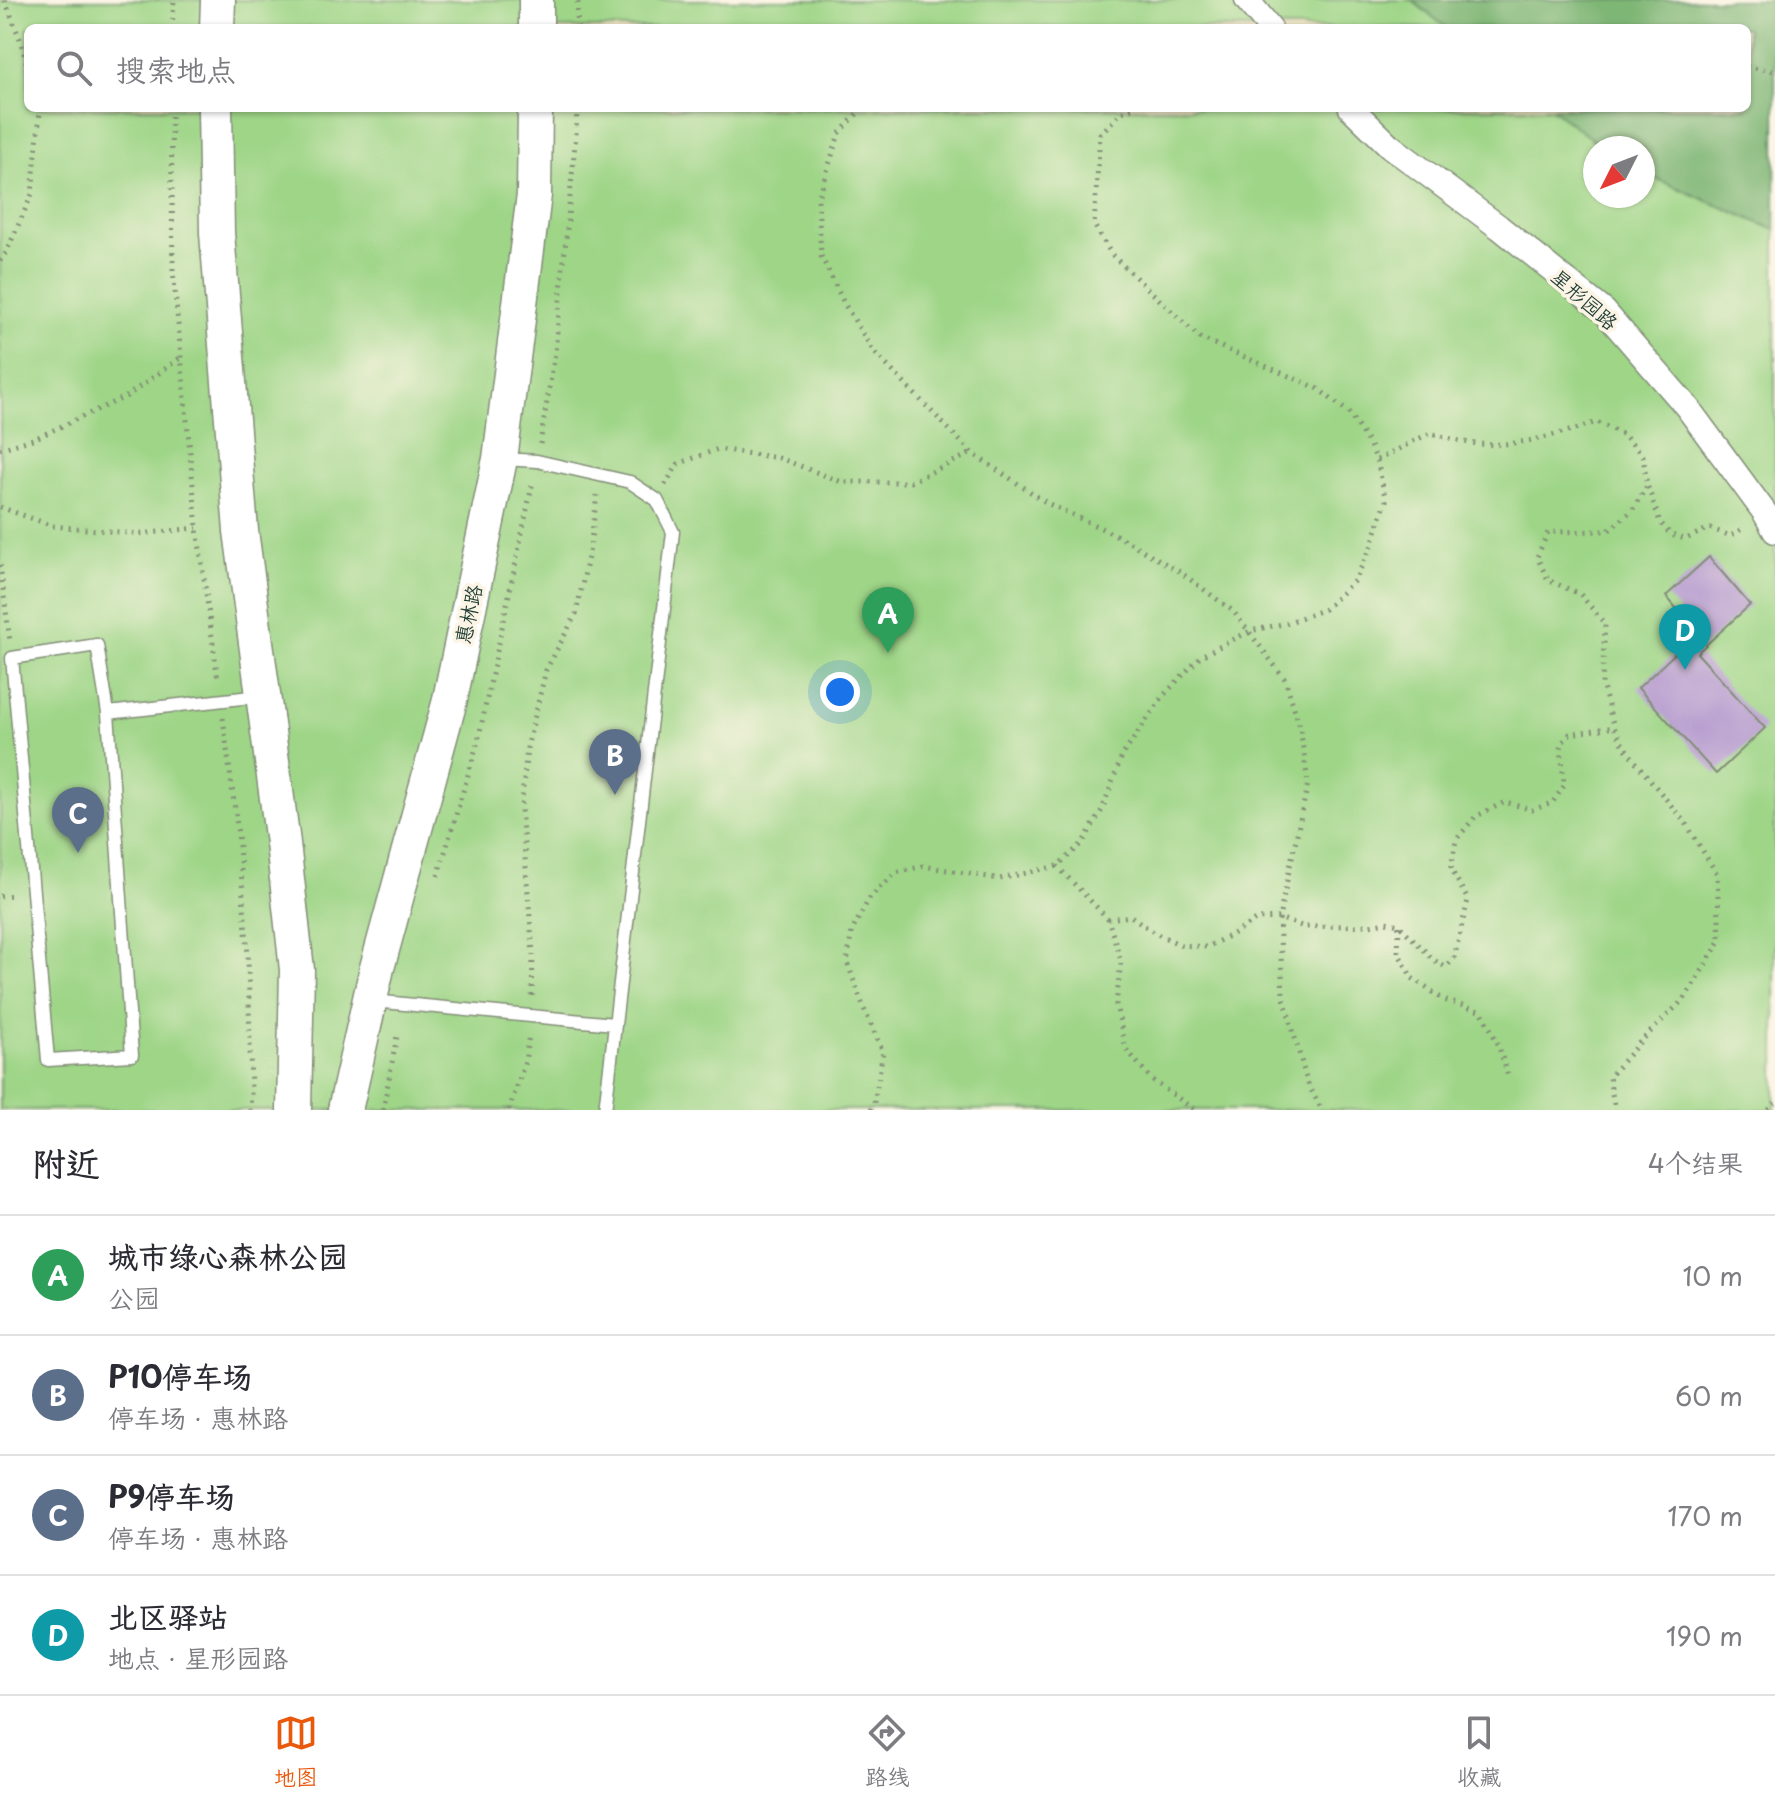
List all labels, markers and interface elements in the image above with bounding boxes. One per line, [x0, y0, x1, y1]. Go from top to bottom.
search box [24, 24, 1751, 112]
icon: search [52, 46, 96, 90]
text: 搜索地点 [116, 46, 236, 91]
north arrow [1583, 136, 1655, 208]
street label: 星形园路 [1545, 261, 1626, 337]
street label: 惠林路 [447, 581, 489, 646]
pin: A [862, 587, 914, 653]
pin: D [1659, 604, 1711, 670]
your location [820, 672, 860, 712]
pin: B [589, 729, 641, 795]
pin: C [52, 787, 104, 853]
text: 附近 [32, 1136, 100, 1188]
text: 4个结果 [1648, 1143, 1743, 1182]
text: 城市绿心森林公园 [108, 1233, 348, 1278]
text: A [48, 1256, 68, 1295]
text: 10 m [1682, 1256, 1743, 1295]
text: 公园 [108, 1278, 160, 1317]
text: P10停车场 [108, 1353, 253, 1398]
text: B [49, 1376, 67, 1415]
text: 60 m [1675, 1376, 1743, 1415]
text: 停车场 · 惠林路 [108, 1398, 288, 1437]
text: P9停车场 [108, 1473, 235, 1518]
text: C [48, 1496, 68, 1535]
text: 170 m [1668, 1496, 1743, 1535]
text: 停车场 · 惠林路 [108, 1518, 288, 1557]
text: 北区驿站 [108, 1593, 228, 1638]
text: D [48, 1616, 68, 1655]
text: 190 m [1666, 1616, 1743, 1655]
text: 地点 · 星形园路 [108, 1638, 288, 1677]
tab: 地图 [274, 1711, 318, 1792]
tab: 路线 [865, 1711, 909, 1792]
tab: 收藏 [1457, 1711, 1501, 1792]

